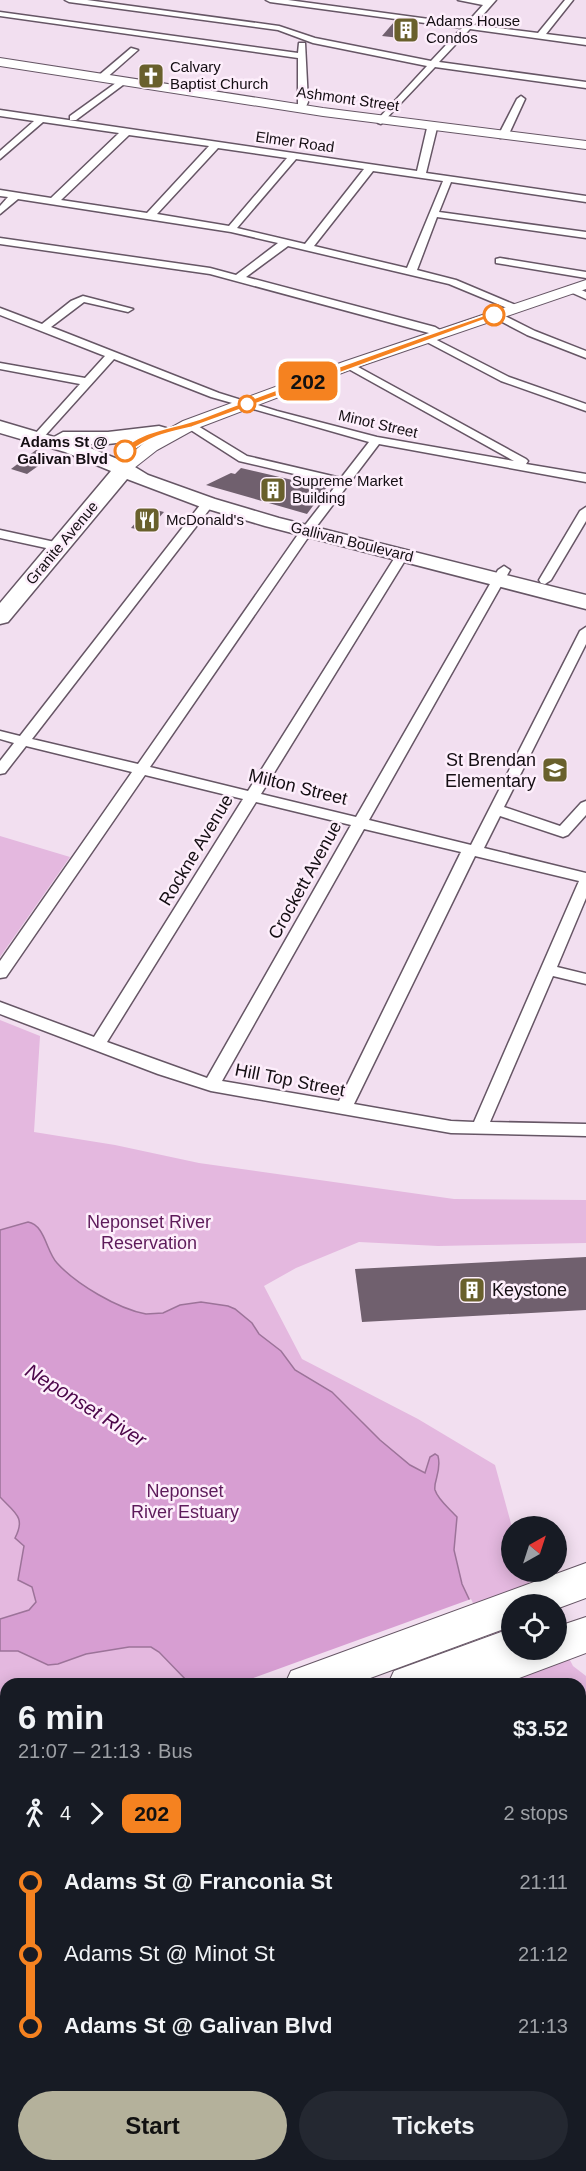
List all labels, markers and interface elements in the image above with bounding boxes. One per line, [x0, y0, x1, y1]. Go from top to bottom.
place label: Adams House Condos [426, 12, 520, 46]
building icon: Adams House Condos [391, 15, 421, 45]
place label: Calvary Baptist Church [170, 58, 268, 92]
church icon: Calvary Baptist Church [136, 61, 166, 91]
street label: Ashmont Street [296, 83, 401, 114]
street label: Elmer Road [255, 128, 335, 155]
unlabelled marker [483, 304, 505, 326]
line badge: 202 [274, 362, 342, 400]
text: 202 [290, 370, 326, 393]
unlabelled marker [238, 395, 256, 413]
street label: Minot Street [337, 406, 420, 441]
place label: Adams St @ Galivan Blvd [17, 433, 108, 467]
marker: Adams St @ Galivan Blvd [114, 440, 136, 462]
place label: Supreme Market Building [292, 472, 404, 506]
building icon: Supreme Market Building [258, 475, 288, 505]
street label: Granite Avenue [22, 498, 101, 588]
restaurant icon: McDonald's [132, 505, 162, 535]
place label: McDonald's [166, 511, 244, 528]
street label: Gallivan Boulevard [289, 518, 415, 565]
place label: St Brendan Elementary [445, 750, 536, 791]
school or university icon: St Brendan Elementary [540, 755, 570, 785]
street label: Milton Street [247, 765, 349, 809]
street label: Rockne Avenue [155, 791, 237, 909]
street label: Crockett Avenue [264, 818, 346, 942]
street label: Hill Top Street [233, 1060, 347, 1100]
park label: Neponset River Reservation [87, 1212, 211, 1253]
building icon: Keystone [457, 1275, 487, 1305]
place label: Keystone [492, 1280, 567, 1300]
water label: Neponset River [22, 1359, 151, 1452]
park label: Neponset River Estuary [131, 1481, 239, 1522]
north arrow [501, 1516, 567, 1582]
map controls [501, 1516, 567, 1660]
button: locate [501, 1594, 567, 1660]
text: 6 min [18, 1699, 104, 1736]
text: $3.52 [513, 1716, 568, 1741]
text: 21:07 – 21:13 · Bus [18, 1740, 193, 1762]
icon: walk [18, 1797, 51, 1830]
icon: forward [80, 1797, 113, 1830]
text: 4 [60, 1802, 71, 1824]
text: 202 [134, 1802, 169, 1825]
text: 2 stops [504, 1802, 568, 1824]
text: Adams St @ Franconia St [64, 1869, 332, 1894]
text: 21:11 [519, 1871, 568, 1893]
text: Adams St @ Minot St [64, 1941, 275, 1966]
text: 21:12 [518, 1943, 568, 1965]
text: Adams St @ Galivan Blvd [64, 2013, 332, 2038]
text: 21:13 [518, 2015, 568, 2037]
button: Start [18, 2091, 287, 2160]
button: Tickets [299, 2091, 568, 2160]

